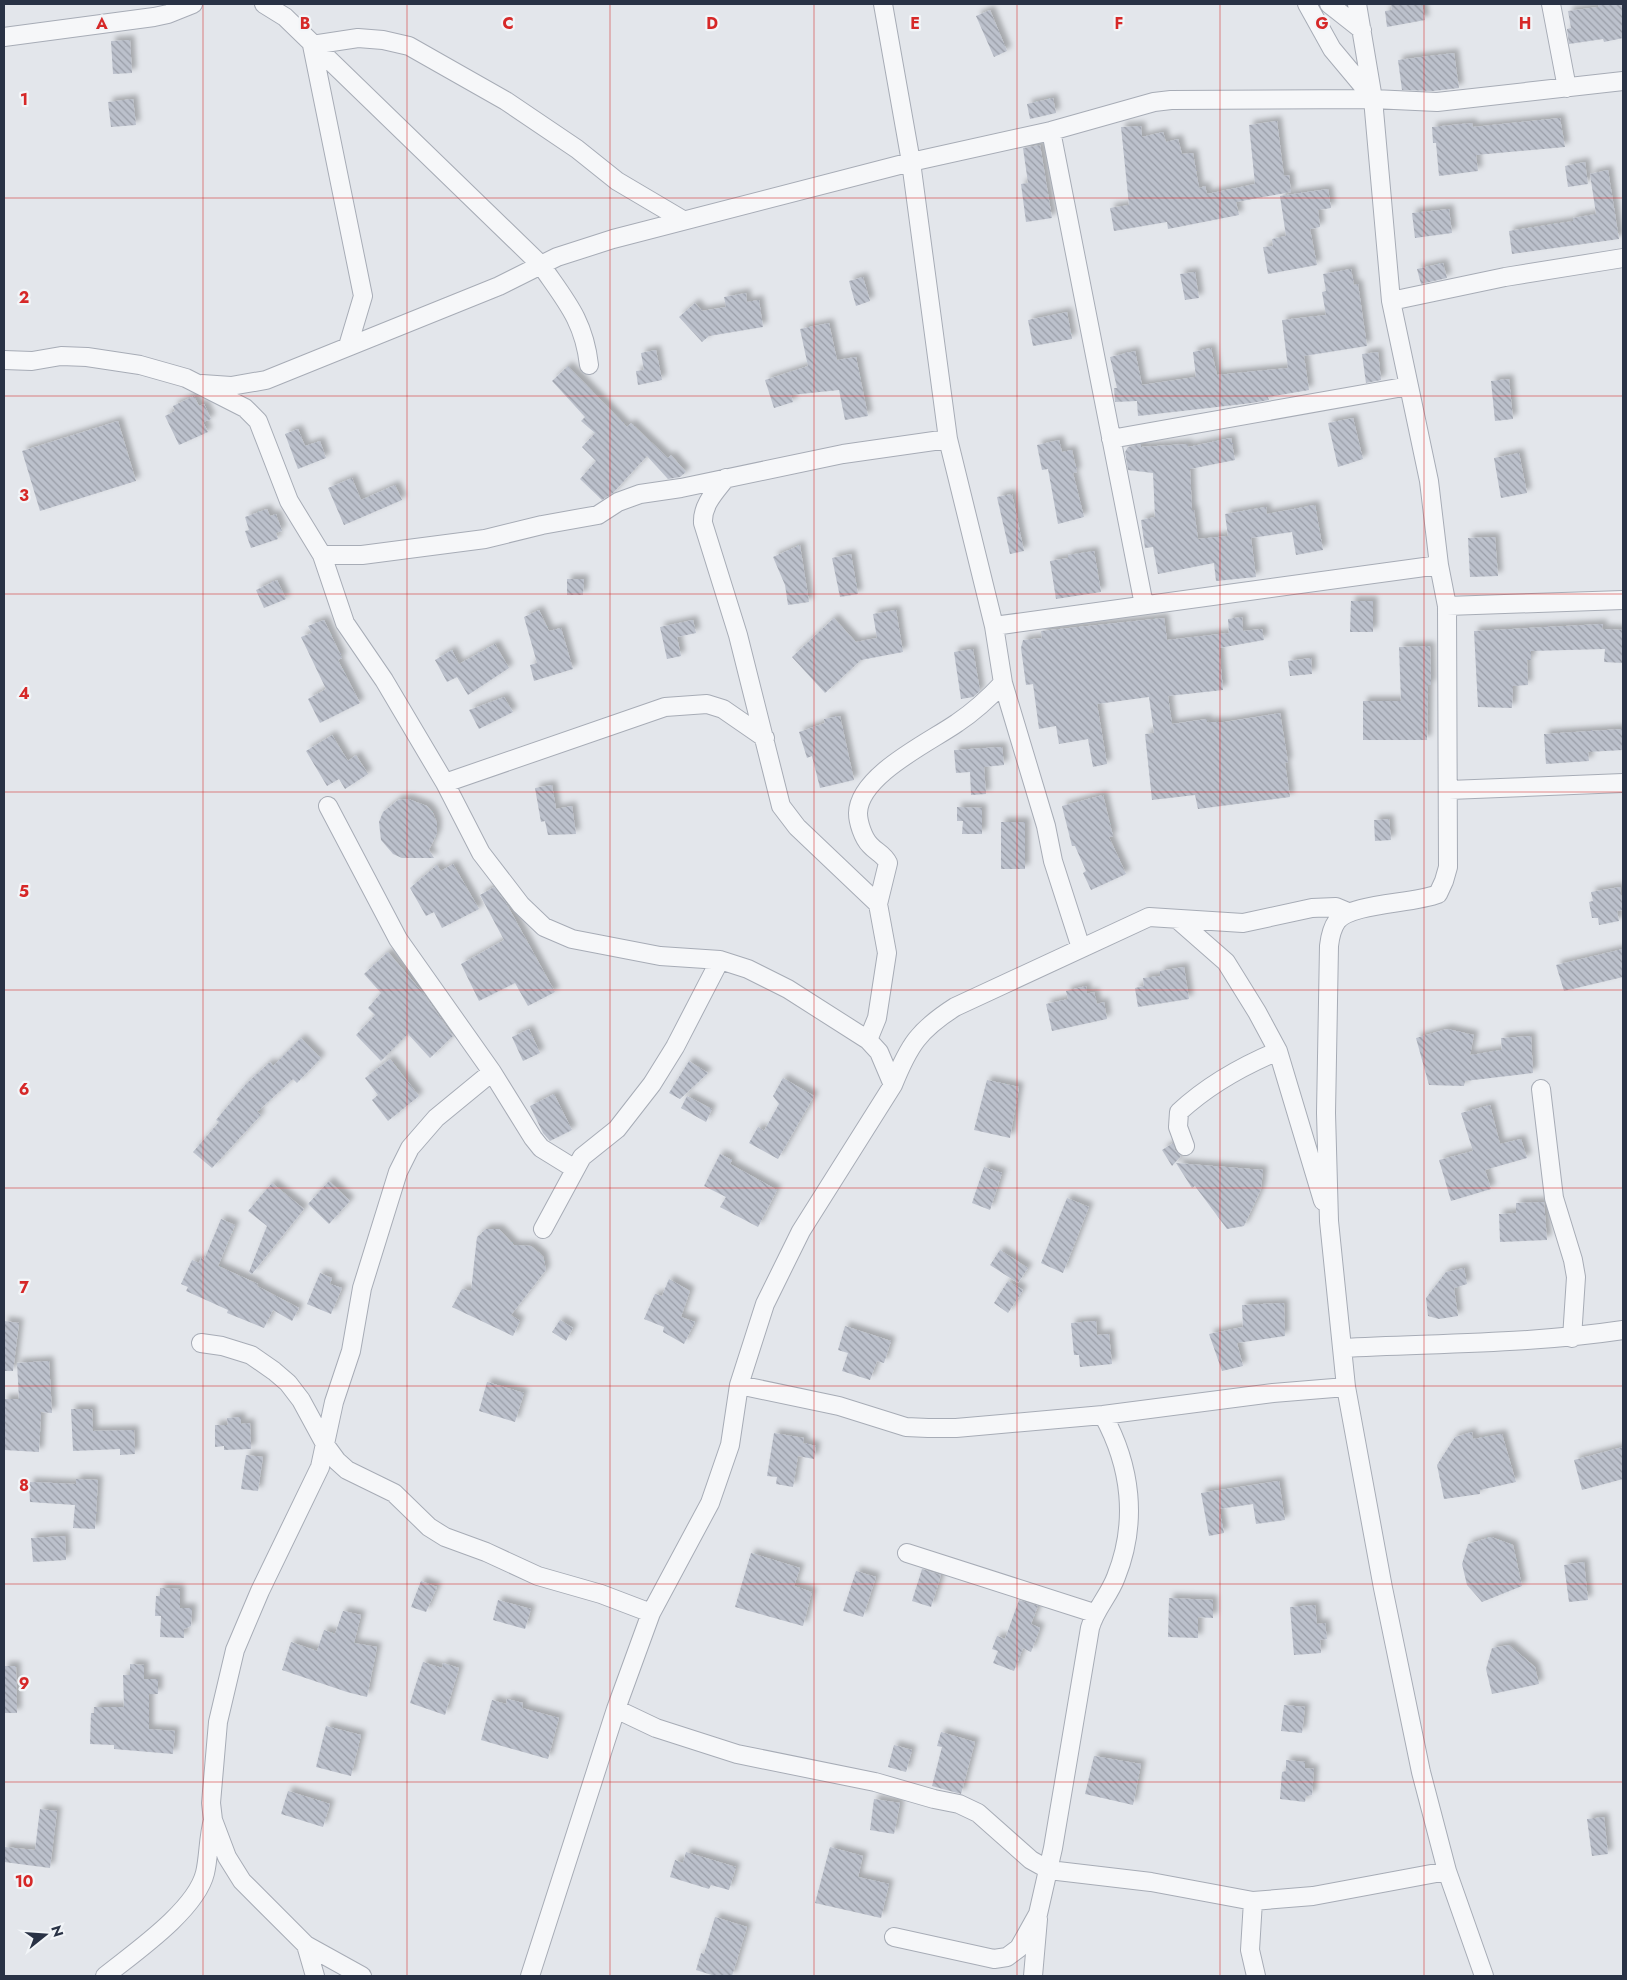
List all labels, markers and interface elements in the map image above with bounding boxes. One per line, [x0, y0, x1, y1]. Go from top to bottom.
text: A [95, 12, 108, 35]
text: B [300, 12, 310, 35]
text: C [502, 12, 514, 35]
text: D [706, 12, 718, 35]
text: E [910, 12, 920, 35]
text: F [1115, 12, 1123, 35]
text: G [1315, 12, 1329, 35]
text: H [1519, 12, 1531, 35]
text: 1 [20, 88, 28, 111]
text: 2 [19, 286, 29, 309]
text: 3 [19, 484, 29, 507]
text: 4 [18, 682, 30, 705]
text: 5 [19, 880, 29, 903]
text: 6 [19, 1078, 29, 1101]
text: 7 [19, 1276, 29, 1299]
text: 8 [19, 1474, 29, 1497]
text: 9 [19, 1672, 29, 1695]
text: 10 [15, 1870, 33, 1893]
north arrow [20, 1910, 70, 1960]
text: N [46, 1923, 69, 1939]

